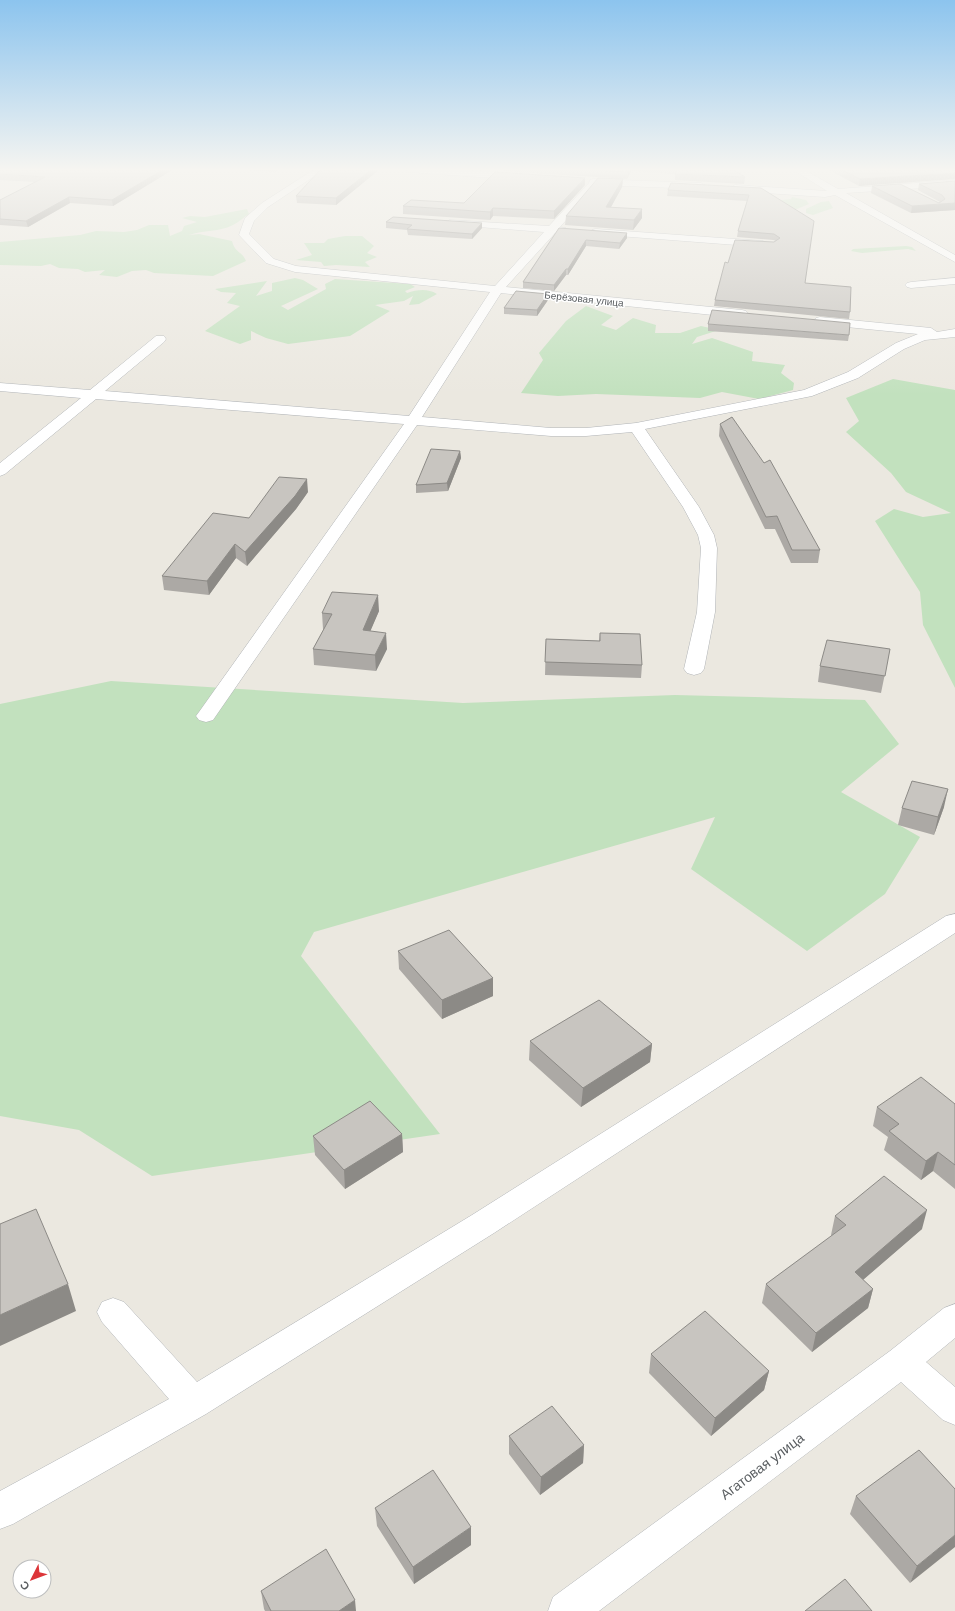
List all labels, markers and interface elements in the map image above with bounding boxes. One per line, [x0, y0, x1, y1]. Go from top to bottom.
street label: Берёзовая улица [544, 288, 625, 310]
street label: Агатовая улица [716, 1428, 808, 1503]
north arrow [12, 1559, 52, 1599]
text: С [17, 1578, 32, 1593]

